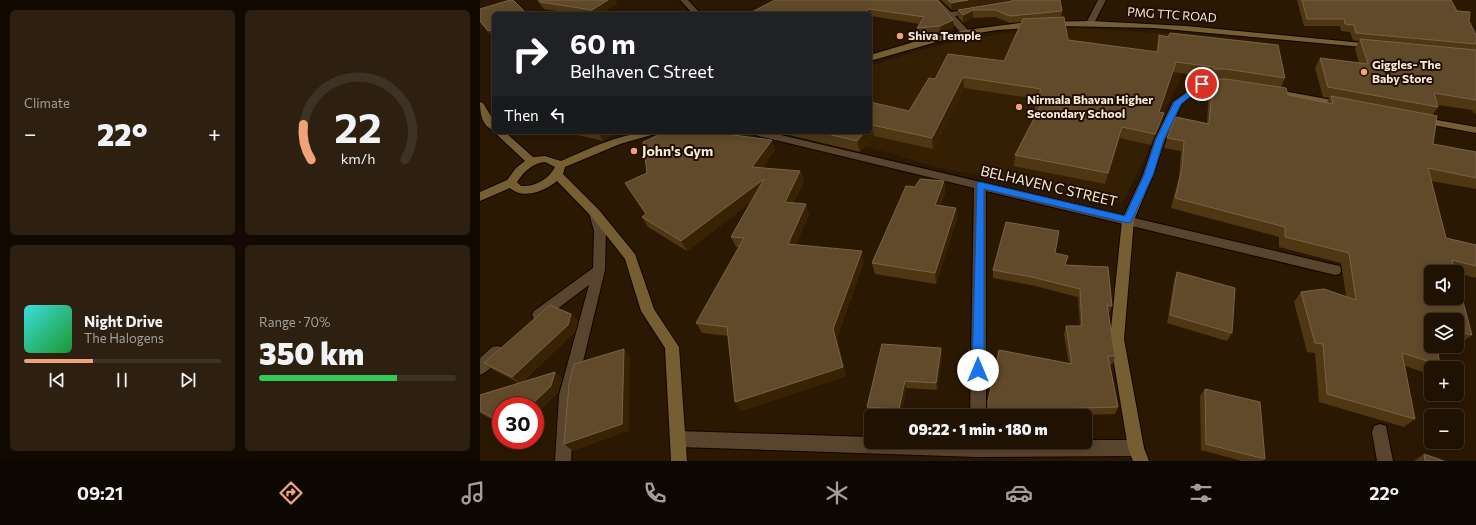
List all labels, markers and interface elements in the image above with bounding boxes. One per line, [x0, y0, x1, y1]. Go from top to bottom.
street label: PMG TTC ROAD [1127, 4, 1217, 24]
text: 60 m [570, 26, 636, 60]
icon: right [504, 28, 556, 80]
place label: Shiva Temple [908, 28, 981, 42]
marker: Shiva Temple [895, 31, 905, 41]
place label: Giggles- The Baby Store [1372, 57, 1441, 85]
text: Belhaven C Street [570, 60, 714, 82]
pin [1185, 67, 1219, 101]
marker: Giggles- The Baby Store [1359, 67, 1369, 77]
icon: arrive [1191, 73, 1213, 95]
place label: Nirmala Bhavan Higher Secondary School [1027, 92, 1153, 120]
text: Climate [24, 95, 70, 111]
text: 22 [334, 101, 381, 152]
marker: Nirmala Bhavan Higher Secondary School [1014, 102, 1024, 112]
icon: left [547, 104, 569, 126]
text: Then [504, 106, 539, 124]
text: 22° [97, 115, 148, 152]
text: − [24, 120, 37, 147]
text: + [208, 120, 221, 147]
place label: John's Gym [642, 142, 713, 159]
marker: John's Gym [629, 146, 639, 156]
text: km/h [340, 149, 375, 167]
street label: BELHAVEN C STREET [979, 161, 1119, 210]
map controls [1424, 265, 1464, 449]
button: sound [1424, 265, 1464, 305]
text: Night Drive [84, 312, 163, 330]
button: layers [1424, 313, 1464, 353]
text: Range · 70% [259, 314, 331, 330]
text: The Halogens [84, 330, 164, 346]
text: 350 km [259, 334, 364, 371]
position arrow [957, 349, 999, 391]
button: + [1424, 361, 1464, 401]
icon: previous [46, 369, 68, 391]
icon: pause [111, 369, 133, 391]
icon: next [177, 369, 199, 391]
speed limit sign: 30 [492, 397, 544, 449]
button: − [1424, 409, 1464, 449]
text: 09:22 · 1 min · 180 m [908, 420, 1048, 438]
icon: directions [277, 479, 305, 507]
icon: music [459, 479, 487, 507]
icon: phone [641, 479, 669, 507]
icon: climate [823, 479, 851, 507]
icon: car [1005, 479, 1033, 507]
icon: filters [1187, 479, 1215, 507]
text: 09:21 [77, 482, 123, 504]
text: 22° [1369, 482, 1399, 504]

